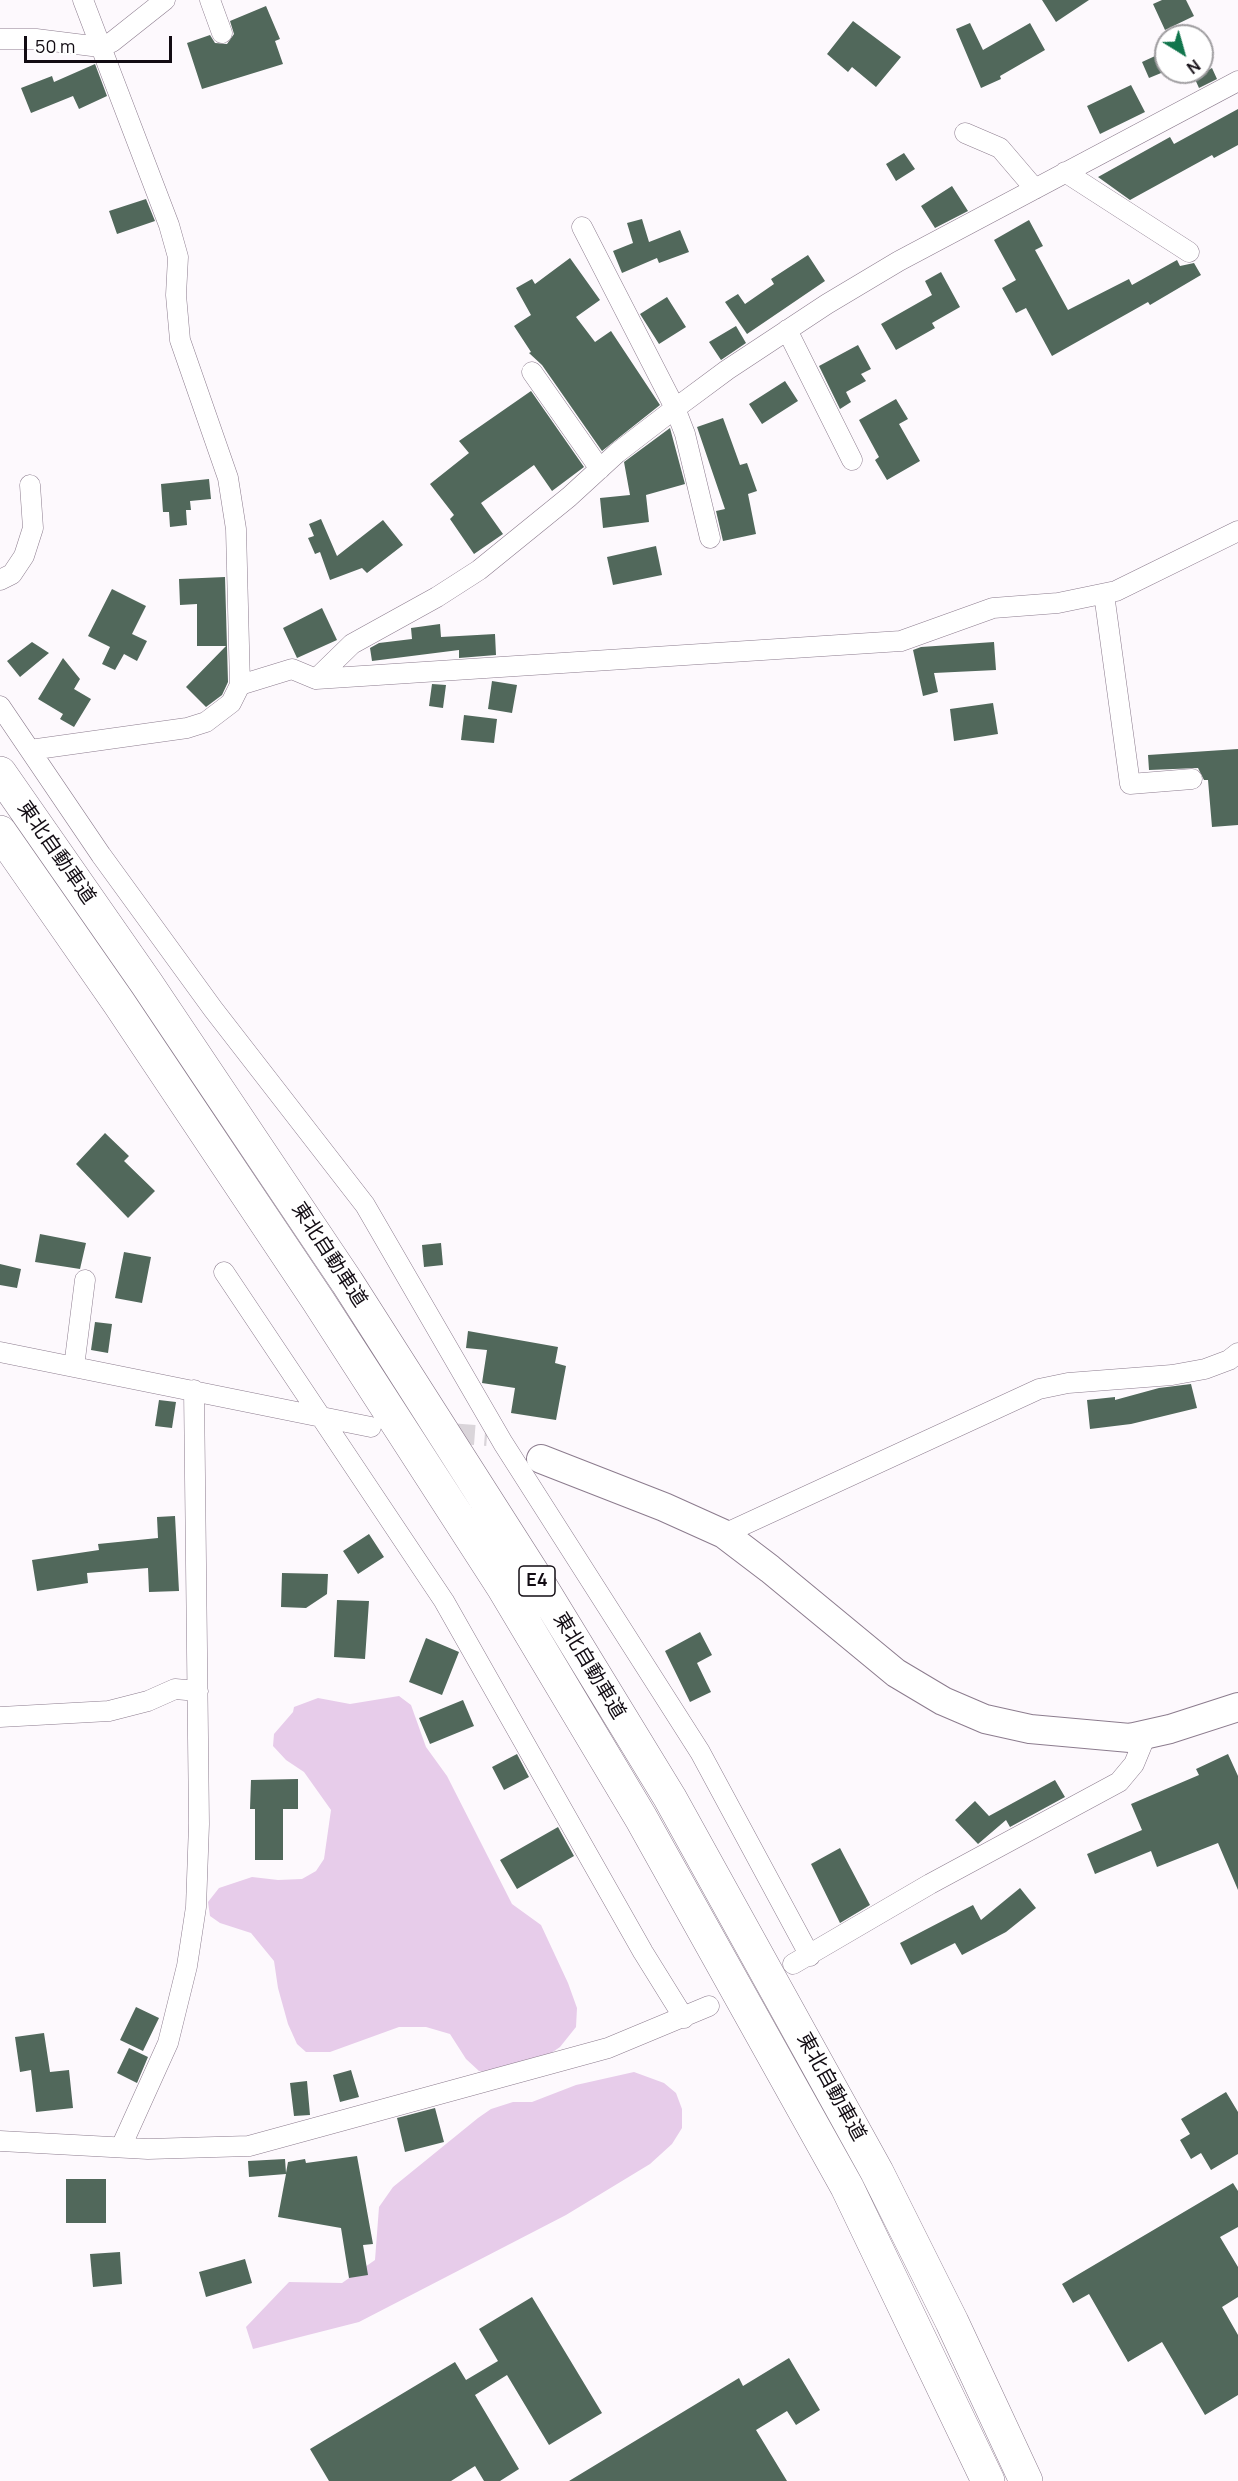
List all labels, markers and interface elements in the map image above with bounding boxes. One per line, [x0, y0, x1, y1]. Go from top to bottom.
scale bar [27, 24, 176, 62]
north arrow [1154, 24, 1214, 84]
text: 50 m [35, 34, 75, 58]
text: N [1182, 55, 1205, 79]
street label: 東北自動車道 [12, 797, 100, 909]
street label: 東北自動車道 [286, 1198, 372, 1312]
road number: E4 [519, 1566, 555, 1596]
street label: 東北自動車道 [548, 1608, 630, 1724]
street label: 東北自動車道 [791, 2029, 871, 2145]

